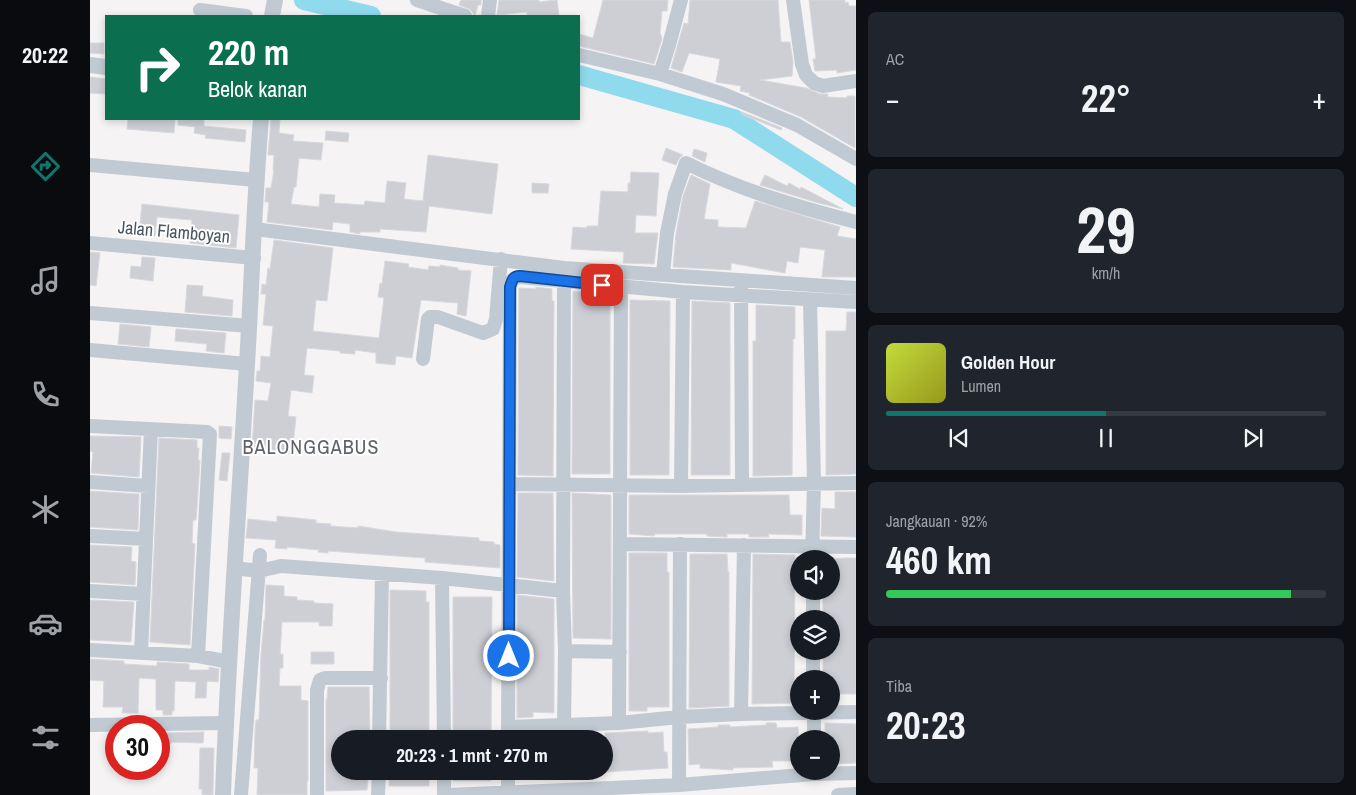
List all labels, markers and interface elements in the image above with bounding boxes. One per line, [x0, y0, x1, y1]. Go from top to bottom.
text: 220 m [208, 29, 289, 76]
icon: right [125, 35, 190, 100]
text: 20:22 [22, 40, 68, 70]
text: AC [886, 48, 904, 70]
text: 22° [1081, 73, 1131, 124]
text: Belok kanan [208, 74, 307, 104]
text: − [886, 80, 899, 118]
text: + [1313, 80, 1326, 118]
icon: directions [28, 149, 63, 184]
text: 29 [1076, 186, 1136, 273]
street label: Jalan Flamboyan [117, 214, 231, 249]
text: km/h [1092, 262, 1120, 284]
icon: music [28, 263, 63, 298]
pin [581, 264, 623, 306]
icon: arrive [588, 271, 616, 299]
text: Golden Hour [961, 349, 1055, 375]
text: Lumen [961, 375, 1001, 397]
icon: phone [28, 377, 63, 412]
icon: previous [945, 424, 973, 452]
icon: pause [1092, 424, 1120, 452]
icon: next [1239, 424, 1267, 452]
district label: BALONGGABUS [243, 433, 379, 460]
icon: climate [28, 492, 63, 527]
text: Jangkauan · 92% [886, 510, 987, 532]
text: 460 km [886, 535, 992, 586]
map controls [790, 550, 840, 780]
button: sound [790, 550, 840, 600]
icon: car [28, 606, 63, 641]
button: layers [790, 610, 840, 660]
position arrow [482, 629, 534, 681]
button: + [790, 670, 840, 720]
text: Tiba [886, 675, 912, 697]
text: 20:23 [886, 700, 966, 751]
speed limit sign: 30 [105, 715, 170, 780]
icon: filters [28, 720, 63, 755]
button: − [790, 730, 840, 780]
text: 20:23 · 1 mnt · 270 m [396, 742, 548, 768]

